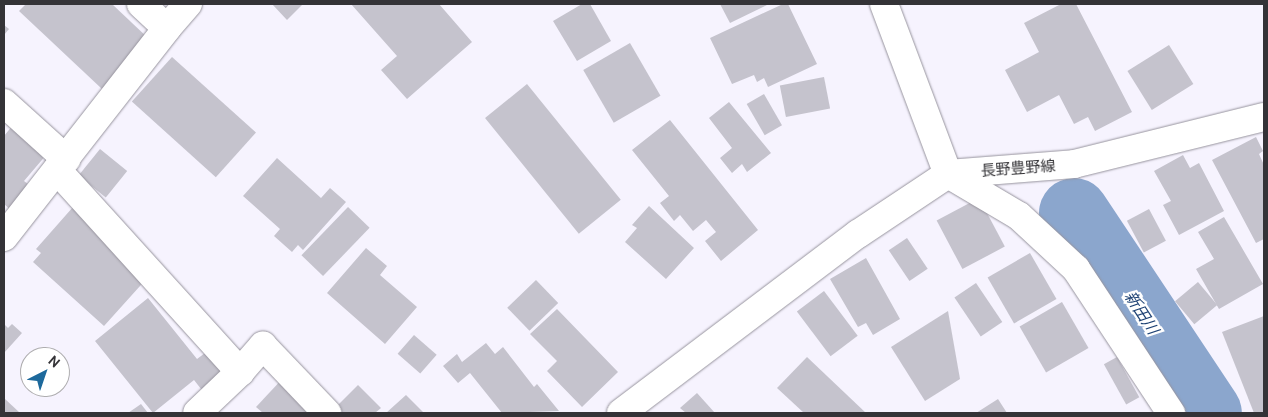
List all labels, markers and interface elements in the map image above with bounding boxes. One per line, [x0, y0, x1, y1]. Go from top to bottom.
street label: 長野豊野線 [980, 157, 1056, 181]
water label: 新田川 [1120, 288, 1162, 338]
north arrow [20, 347, 70, 397]
text: N [45, 351, 64, 371]

